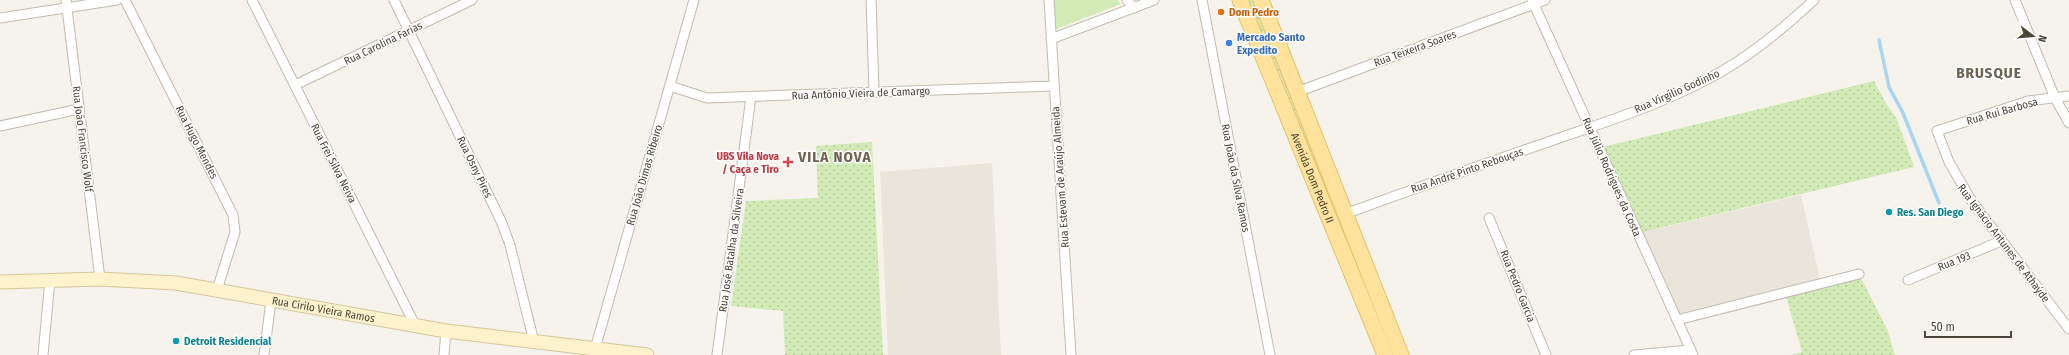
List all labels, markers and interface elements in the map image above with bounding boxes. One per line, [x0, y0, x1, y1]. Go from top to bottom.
place label: Dom Pedro [1229, 6, 1279, 19]
marker: Dom Pedro [1216, 7, 1226, 17]
north arrow [2013, 16, 2053, 56]
street label: Rua Carolina Farias [342, 19, 425, 68]
street label: Rua Teixeira Soares [1372, 27, 1459, 69]
place label: Mercado Santo Expedito [1237, 31, 1305, 57]
text: N [2035, 34, 2049, 44]
marker: Mercado Santo Expedito [1224, 38, 1234, 48]
district label: BRUSQUE [1956, 64, 2022, 82]
street label: Rua Virgílio Godinho [1633, 67, 1722, 116]
street label: Rua João Francisco Wolf [70, 85, 96, 193]
street label: Rua Antônio Vieira de Camargo [792, 85, 931, 102]
street label: Rua Rui Barbosa [1965, 95, 2039, 128]
street label: Rua Hugo Mendes [172, 103, 221, 181]
street label: Rua Estevam de Araújo Almeida [1049, 106, 1072, 248]
street label: Rua Júlio Rodrigues da Costa [1579, 116, 1644, 239]
street label: Rua Frei Silva Neiva [308, 121, 359, 205]
street label: Rua João Dimas Ribeiro [624, 123, 665, 227]
street label: Rua João da Silva Ramos [1219, 123, 1252, 234]
street label: Avenida Dom Pedro II [1288, 131, 1336, 225]
street label: Rua Osny Pires [454, 134, 495, 200]
street label: Rua André Pinto Rebouças [1409, 145, 1525, 196]
district label: VILA NOVA [797, 148, 872, 166]
place label: UBS Vila Nova / Caça e Tiro [716, 150, 780, 176]
marker: UBS Vila Nova / Caça e Tiro [782, 156, 794, 168]
street label: Rua Ignácio Antunes de Athaýde [1955, 182, 2052, 305]
street label: Rua José Batalha da Silveira [716, 187, 747, 313]
place label: Res. San Diego [1897, 206, 1964, 219]
marker: Res. San Diego [1884, 207, 1894, 217]
street label: Rua Pedro Garcia [1497, 248, 1538, 324]
street label: Rua 193 [1936, 249, 1972, 274]
street label: Rua Cirilo Vieira Ramos [271, 294, 376, 325]
scale bar [1925, 313, 2011, 339]
text: 50 m [1931, 320, 1955, 334]
place label: Detroit Residencial [184, 335, 272, 348]
marker: Detroit Residencial [171, 336, 181, 346]

